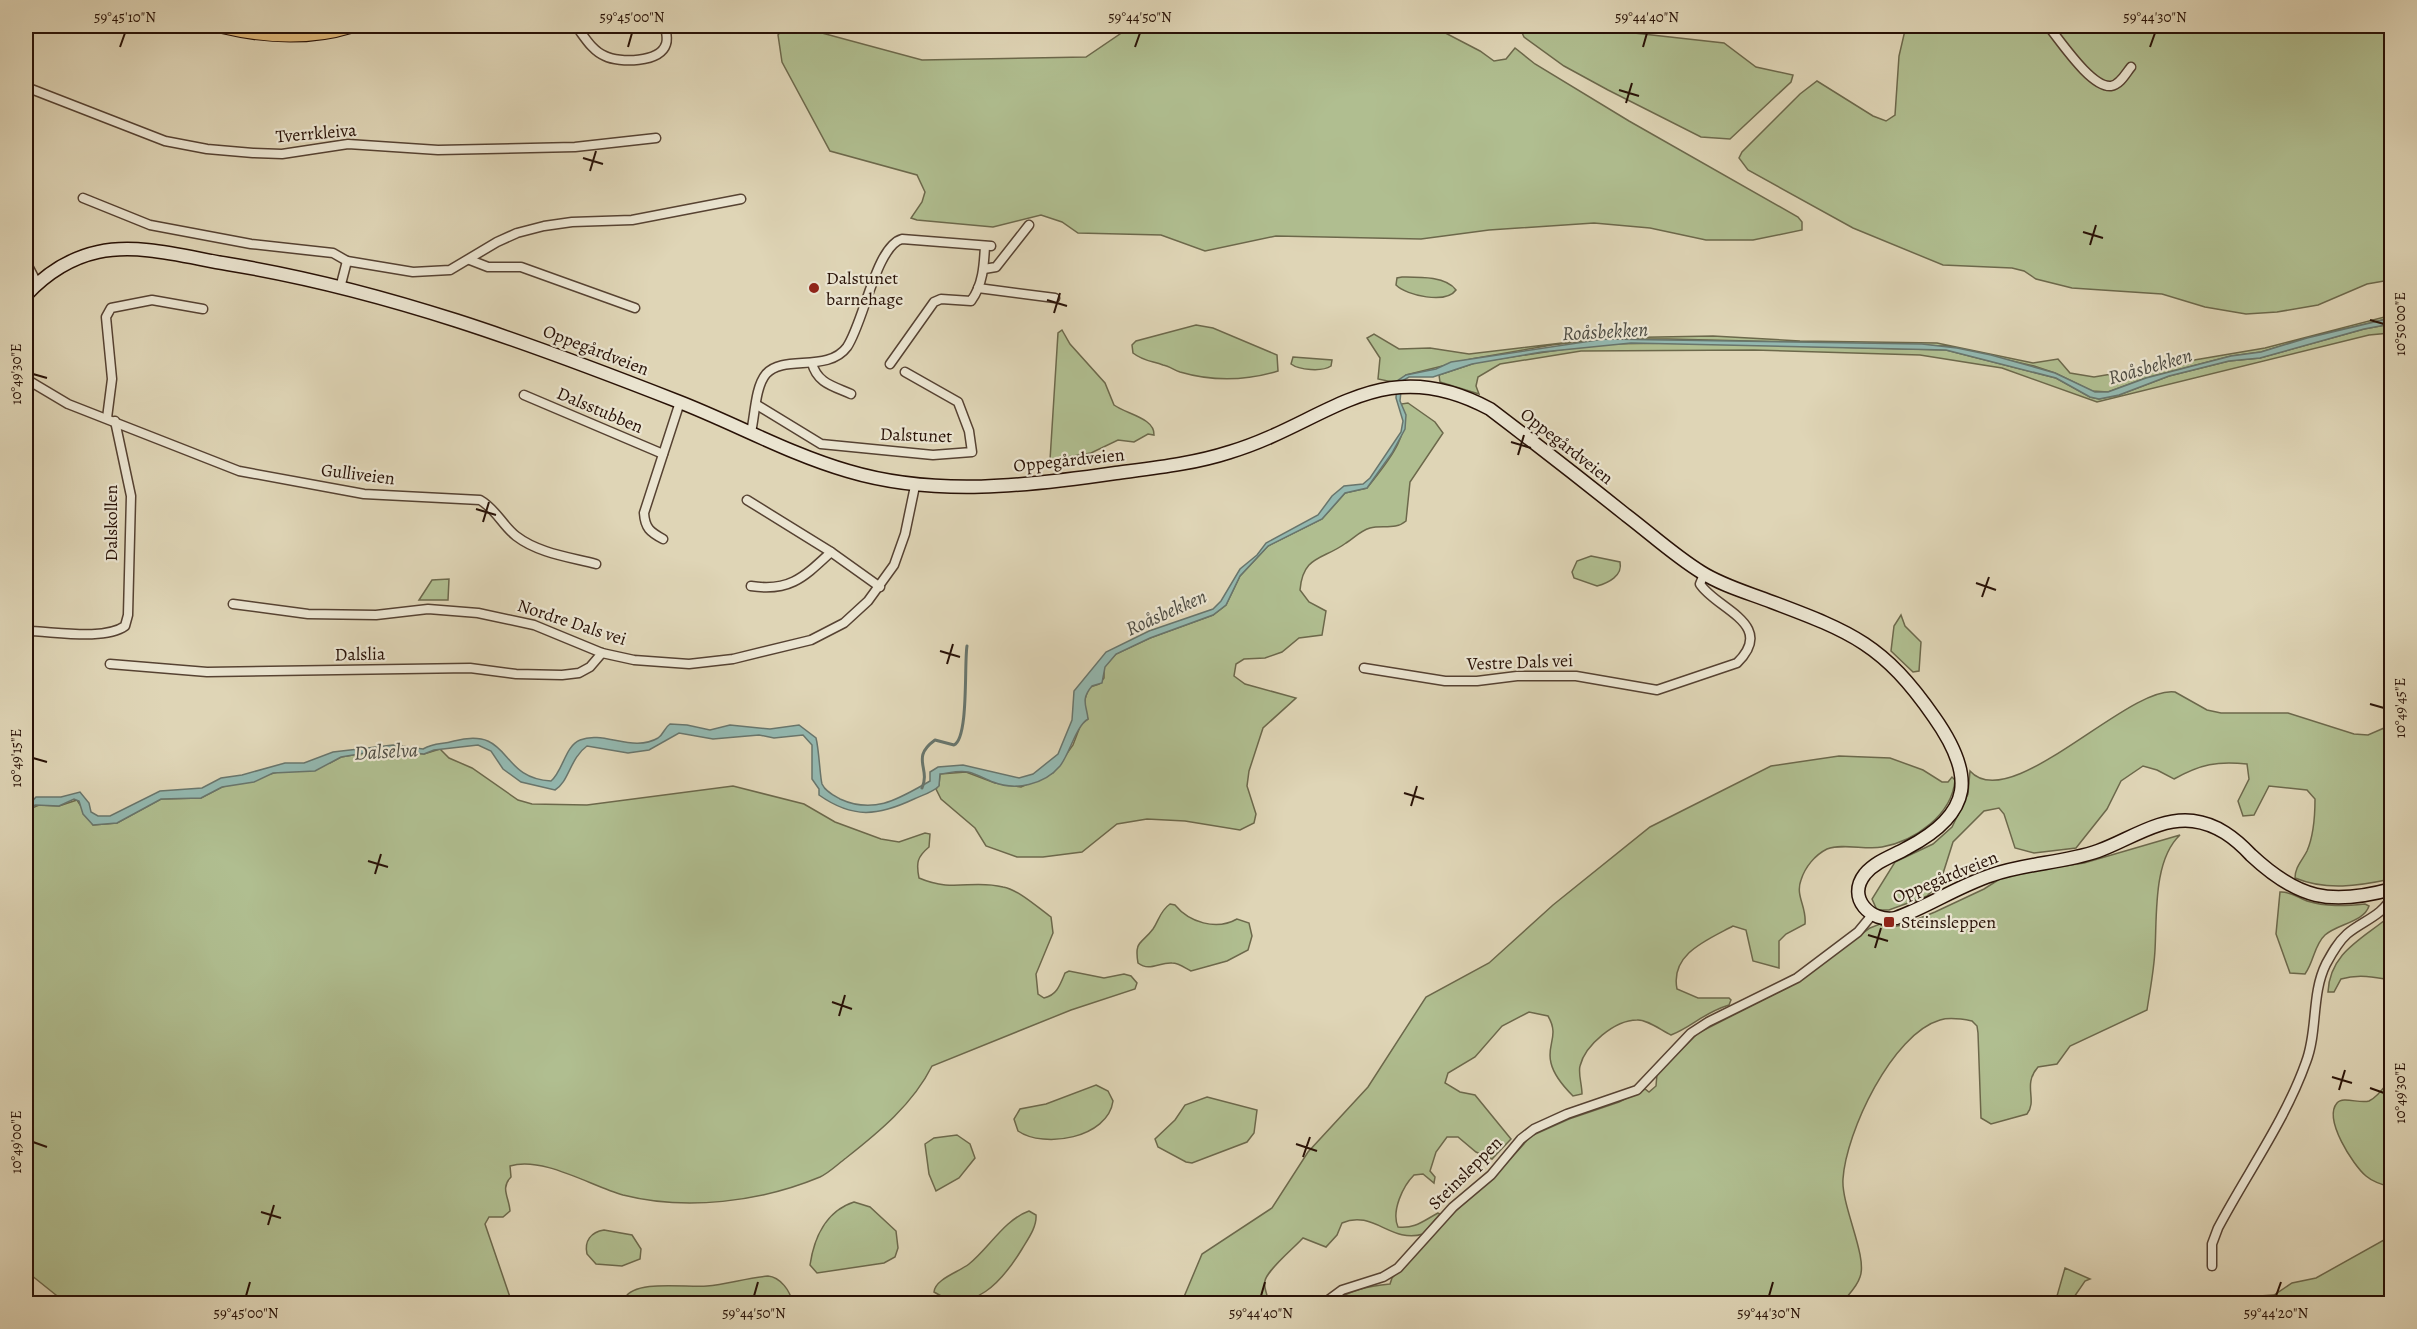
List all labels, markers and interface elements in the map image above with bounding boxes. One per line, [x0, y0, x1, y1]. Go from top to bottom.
text: 59°45'10"N [94, 7, 156, 27]
text: 59°45'00"N [600, 7, 665, 27]
text: 59°44'50"N [1108, 7, 1172, 27]
text: 59°44'40"N [1615, 7, 1679, 27]
text: 59°44'30"N [2123, 7, 2187, 27]
street label: Tverrkleiva [275, 117, 358, 148]
place label: Dalstunet barnehage [826, 266, 903, 311]
marker: Dalstunet barnehage [807, 281, 821, 295]
text: 10°50'00"E [2390, 292, 2410, 356]
water label: Roåsbekken [1561, 316, 1649, 347]
street label: Oppegårdveien [540, 319, 653, 381]
water label: Roåsbekken [2105, 342, 2195, 391]
text: 10°49'30"E [6, 343, 26, 405]
street label: Dalsstubben [553, 381, 647, 439]
street label: Oppegårdveien [1516, 402, 1618, 490]
street label: Dalstunet [879, 422, 953, 448]
street label: Oppegårdveien [1012, 442, 1126, 478]
street label: Gulliveien [320, 458, 396, 490]
street label: Dalskollen [99, 484, 123, 561]
water label: Roåsbekken [1121, 583, 1211, 642]
street label: Nordre Dals vei [514, 593, 630, 651]
street label: Dalslia [335, 642, 386, 666]
street label: Vestre Dals vei [1465, 648, 1574, 676]
text: 10°49'45"E [2390, 678, 2410, 738]
text: 10°49'15"E [6, 729, 26, 787]
water label: Dalselva [353, 736, 419, 767]
street label: Oppegårdveien [1889, 845, 2001, 909]
place label: Steinsleppen [1901, 910, 1996, 934]
marker: Steinsleppen [1882, 915, 1896, 929]
text: 10°49'30"E [2390, 1062, 2410, 1124]
text: 10°49'00"E [6, 1110, 26, 1174]
street label: Steinsleppen [1423, 1131, 1507, 1215]
text: 59°45'00"N [214, 1303, 279, 1323]
text: 59°44'50"N [722, 1303, 786, 1323]
text: 59°44'40"N [1229, 1303, 1293, 1323]
text: 59°44'30"N [1737, 1303, 1801, 1323]
text: 59°44'20"N [2244, 1303, 2308, 1323]

